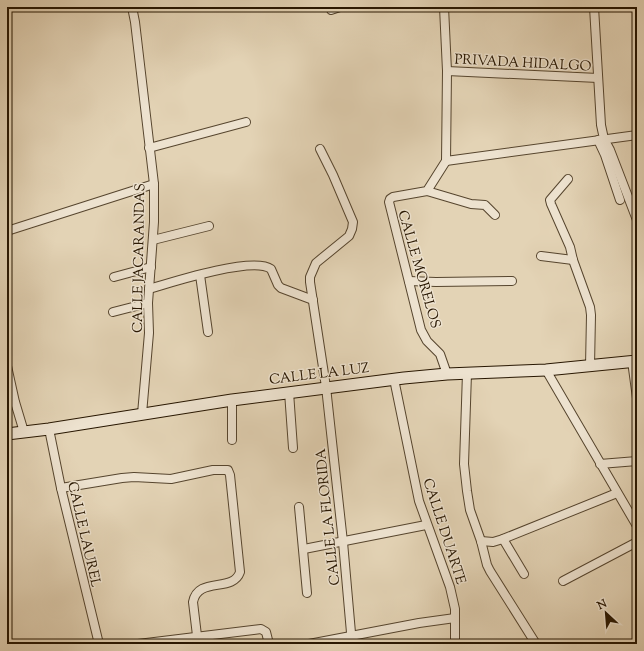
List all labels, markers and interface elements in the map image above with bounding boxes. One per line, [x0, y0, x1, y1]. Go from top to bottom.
street label: PRIVADA HIDALGO [454, 50, 592, 78]
street label: CALLE JACARANDAS [129, 183, 151, 333]
street label: CALLE MORELOS [392, 208, 445, 331]
street label: CALLE LA LUZ [268, 359, 370, 391]
street label: CALLE LA FLORIDA [312, 447, 346, 586]
street label: CALLE DUARTE [417, 476, 470, 588]
street label: CALLE LAUREL [61, 480, 105, 590]
north arrow [586, 593, 626, 633]
text: N [594, 596, 610, 614]

